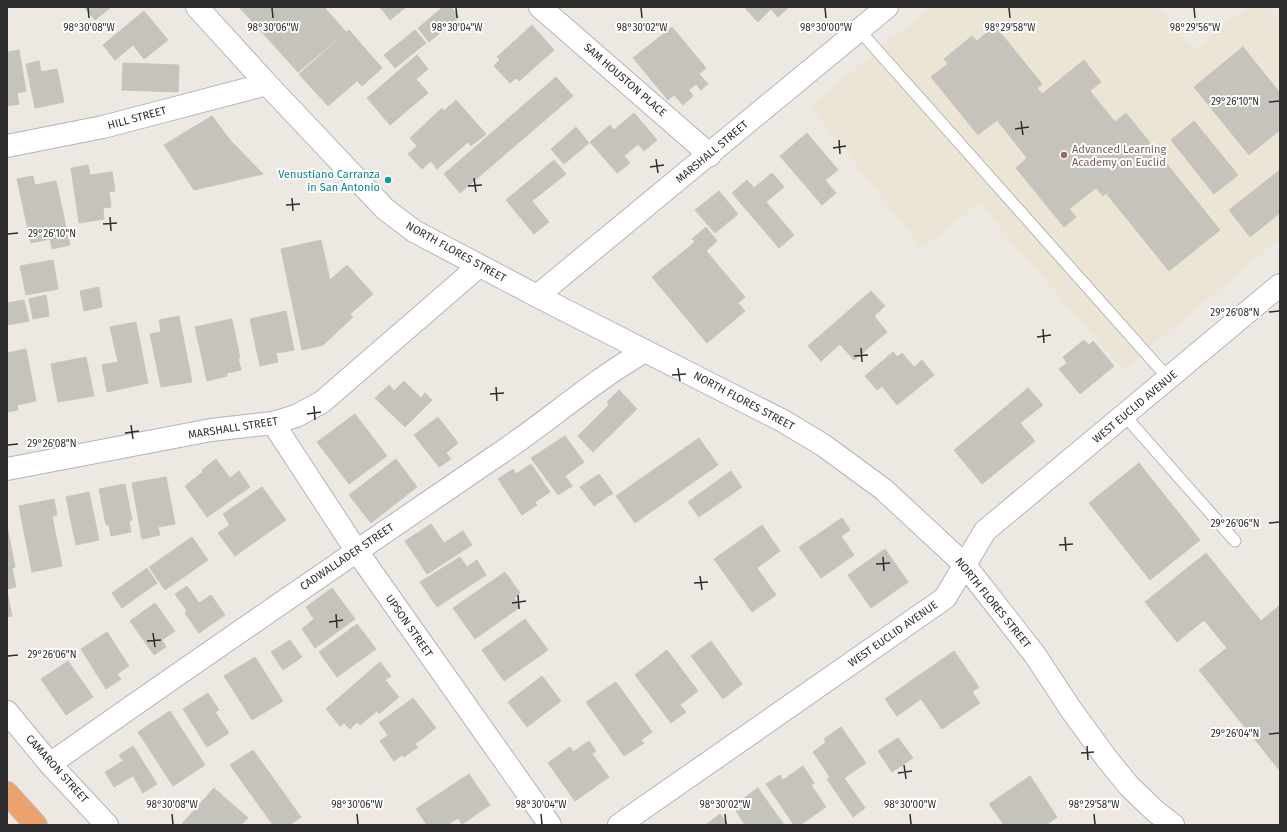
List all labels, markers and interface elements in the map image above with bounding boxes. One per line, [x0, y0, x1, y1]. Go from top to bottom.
text: 98°30'08"W [63, 22, 116, 34]
text: 98°30'06"W [247, 22, 299, 34]
text: 98°30'04"W [431, 22, 483, 34]
text: 98°30'02"W [616, 22, 668, 34]
text: 98°30'00"W [800, 22, 853, 34]
text: 98°29'58"W [985, 22, 1036, 34]
text: 98°29'56"W [1170, 22, 1221, 34]
street label: SAM HOUSTON PLACE [581, 41, 669, 119]
text: 29°26'10"N [1211, 96, 1259, 108]
street label: HILL STREET [106, 104, 168, 132]
street label: MARSHALL STREET [673, 118, 751, 186]
place label: Advanced Learning Academy on Euclid [1072, 143, 1166, 169]
marker: Advanced Learning Academy on Euclid [1059, 150, 1069, 160]
place label: Venustiano Carranza in San Antonio [278, 168, 380, 194]
marker: Venustiano Carranza in San Antonio [383, 175, 393, 185]
street label: NORTH FLORES STREET [404, 219, 509, 285]
text: 29°26'10"N [28, 228, 76, 240]
text: 29°26'08"N [1210, 307, 1260, 319]
street label: WEST EUCLID AVENUE [1090, 368, 1180, 446]
street label: NORTH FLORES STREET [691, 369, 797, 433]
street label: MARSHALL STREET [187, 414, 279, 442]
text: 29°26'08"N [27, 438, 77, 450]
text: 29°26'06"N [1210, 518, 1260, 530]
street label: CADWALLADER STREET [298, 521, 397, 593]
street label: NORTH FLORES STREET [953, 555, 1034, 651]
street label: UPSON STREET [383, 592, 435, 660]
street label: WEST EUCLID AVENUE [846, 598, 940, 670]
text: 29°26'06"N [27, 649, 77, 661]
text: 29°26'04"N [1211, 728, 1259, 740]
street label: CAMARON STREET [23, 732, 91, 806]
text: 98°30'08"W [146, 799, 199, 811]
text: 98°30'06"W [331, 799, 383, 811]
text: 98°30'04"W [515, 799, 567, 811]
text: 98°30'02"W [699, 799, 751, 811]
text: 98°30'00"W [884, 799, 937, 811]
text: 98°29'58"W [1069, 799, 1120, 811]

